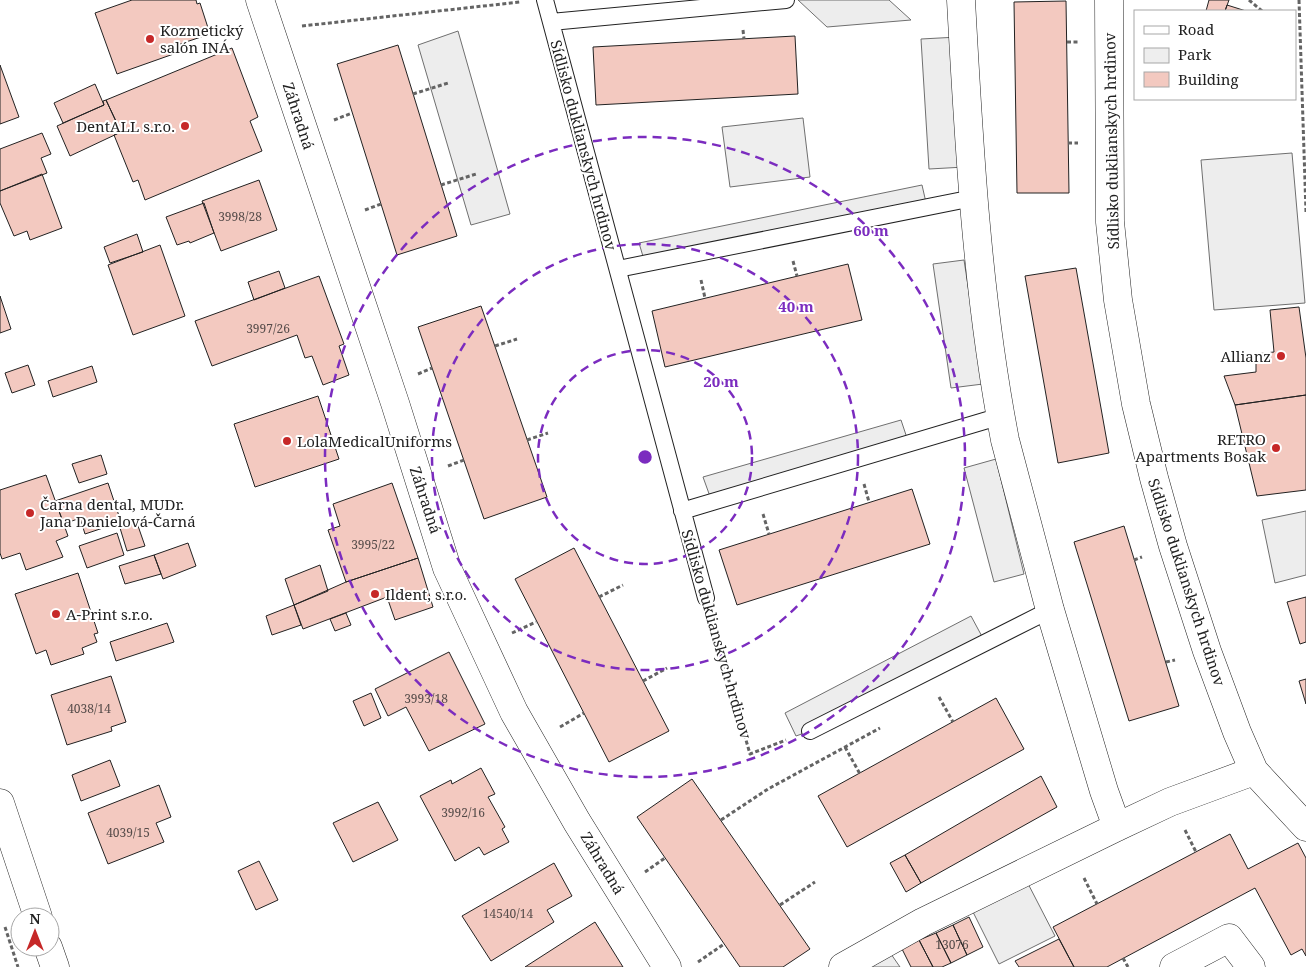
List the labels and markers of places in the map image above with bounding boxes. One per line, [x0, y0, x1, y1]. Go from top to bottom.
place label: Kozmetický salón INÁ [160, 20, 244, 57]
marker: Kozmetický salón INÁ [144, 33, 156, 45]
place label: DentALL s.r.o. [76, 116, 175, 136]
marker: DentALL s.r.o. [179, 120, 191, 132]
place label: Allianz [1221, 346, 1271, 366]
marker: Allianz [1275, 350, 1287, 362]
place label: RETRO Apartments Bosak [1135, 429, 1266, 466]
place label: LolaMedicalUniforms [297, 431, 452, 451]
marker: LolaMedicalUniforms [281, 435, 293, 447]
marker: RETRO Apartments Bosak [1270, 442, 1282, 454]
centre of rings [636, 448, 654, 466]
place label: Čarna dental, MUDr. Jana Danielová-Čarná [39, 494, 196, 531]
marker: Čarna dental, MUDr. Jana Danielová-Čarná [24, 507, 36, 519]
place label: Ildent, s.r.o. [385, 584, 467, 604]
marker: Ildent, s.r.o. [369, 588, 381, 600]
place label: A-Print s.r.o. [66, 604, 153, 624]
marker: A-Print s.r.o. [50, 608, 62, 620]

